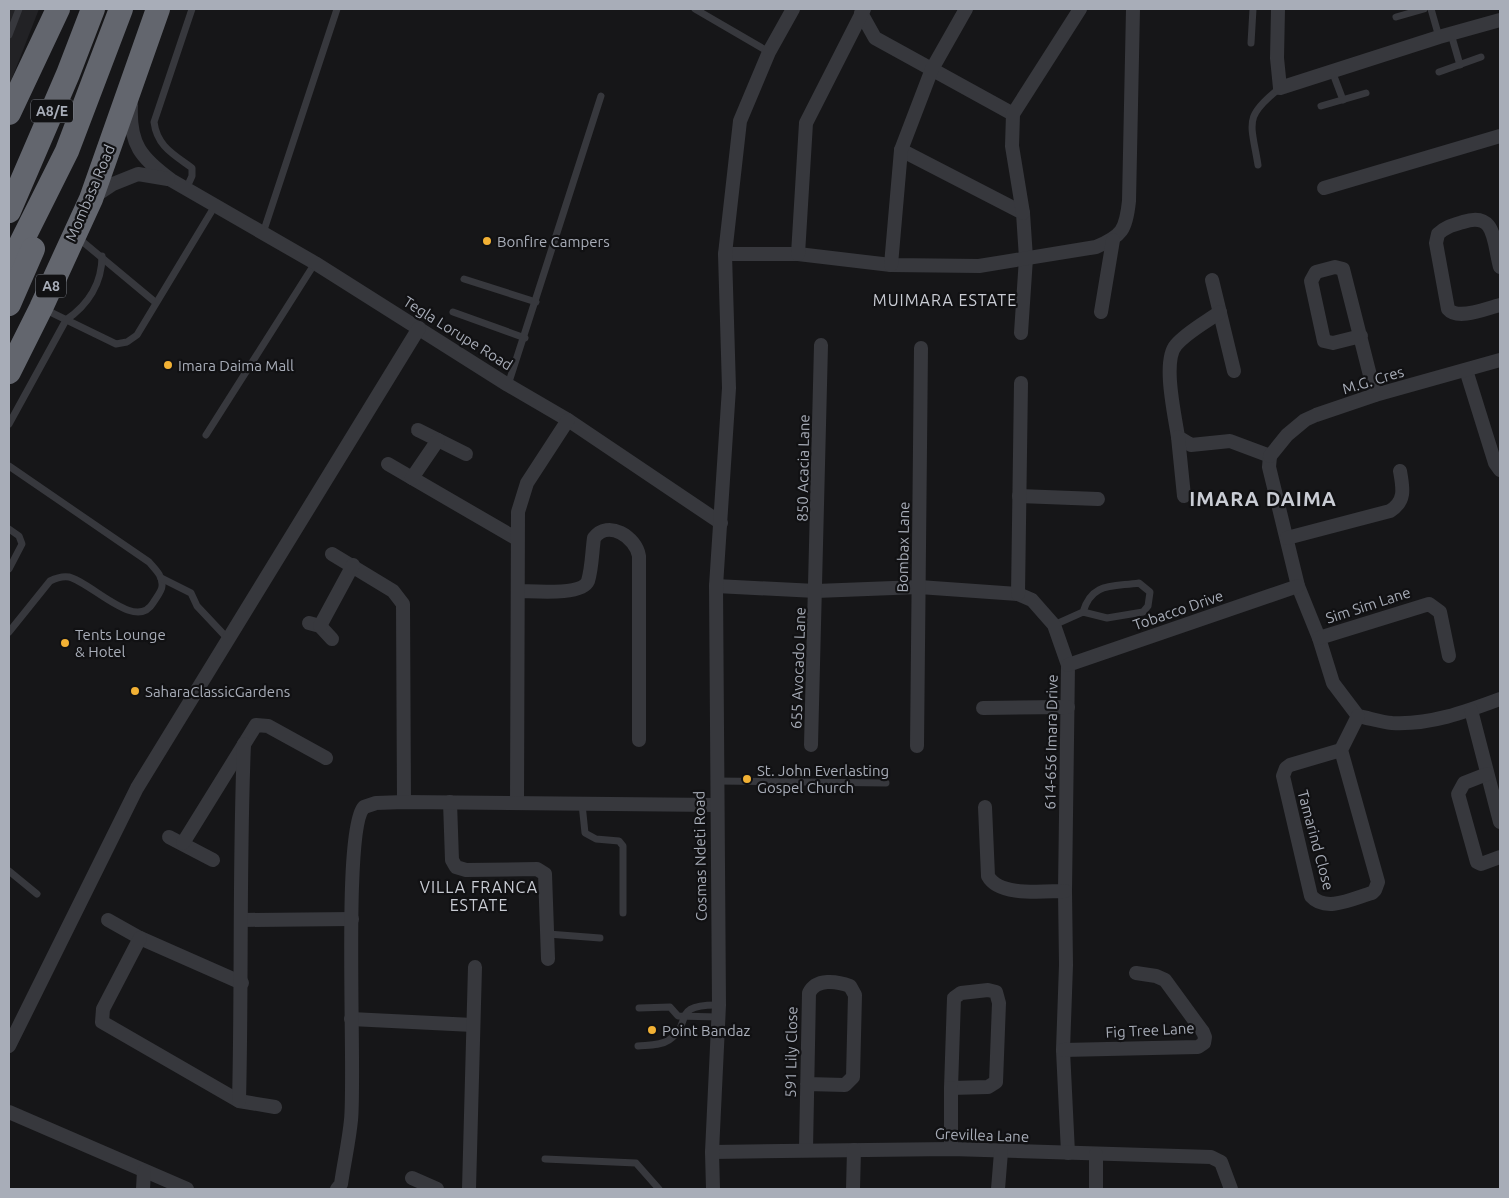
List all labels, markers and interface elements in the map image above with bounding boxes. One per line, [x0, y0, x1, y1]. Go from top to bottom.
road number: A8/E [31, 100, 73, 122]
street label: Mombasa Road [62, 142, 118, 244]
place label: Bonfire Campers [497, 233, 610, 250]
marker: Bonfire Campers [481, 235, 493, 247]
road number: A8 [36, 274, 66, 298]
district label: MUIMARA ESTATE [873, 291, 1017, 309]
street label: Tegla Lorupe Road [400, 293, 516, 373]
place label: Imara Daima Mall [178, 357, 294, 374]
marker: Imara Daima Mall [162, 359, 174, 371]
street label: M.G. Cres [1340, 363, 1406, 397]
street label: 850 Acacia Lane [794, 414, 812, 522]
district label: IMARA DAIMA [1189, 487, 1337, 510]
street label: Bombax Lane [894, 501, 912, 593]
street label: Sim Sim Lane [1324, 583, 1412, 627]
street label: Tobacco Drive [1131, 587, 1225, 633]
street label: 655 Avocado Lane [787, 607, 809, 729]
place label: Tents Lounge & Hotel [75, 626, 166, 660]
marker: Tents Lounge & Hotel [59, 637, 71, 649]
street label: 614-656 Imara Drive [1041, 674, 1061, 810]
place label: SaharaClassicGardens [145, 683, 290, 700]
marker: SaharaClassicGardens [129, 685, 141, 697]
place label: St. John Everlasting Gospel Church [757, 762, 889, 796]
marker: St. John Everlasting Gospel Church [741, 773, 753, 785]
street label: Tamarind Close [1294, 788, 1338, 892]
street label: Cosmas Ndeti Road [690, 791, 710, 921]
district label: VILLA FRANCA ESTATE [420, 878, 538, 914]
street label: 591 Lily Close [782, 1006, 800, 1098]
street label: Fig Tree Lane [1105, 1019, 1195, 1041]
place label: Point Bandaz [662, 1022, 750, 1039]
marker: Point Bandaz [646, 1024, 658, 1036]
street label: Grevillea Lane [935, 1125, 1029, 1145]

